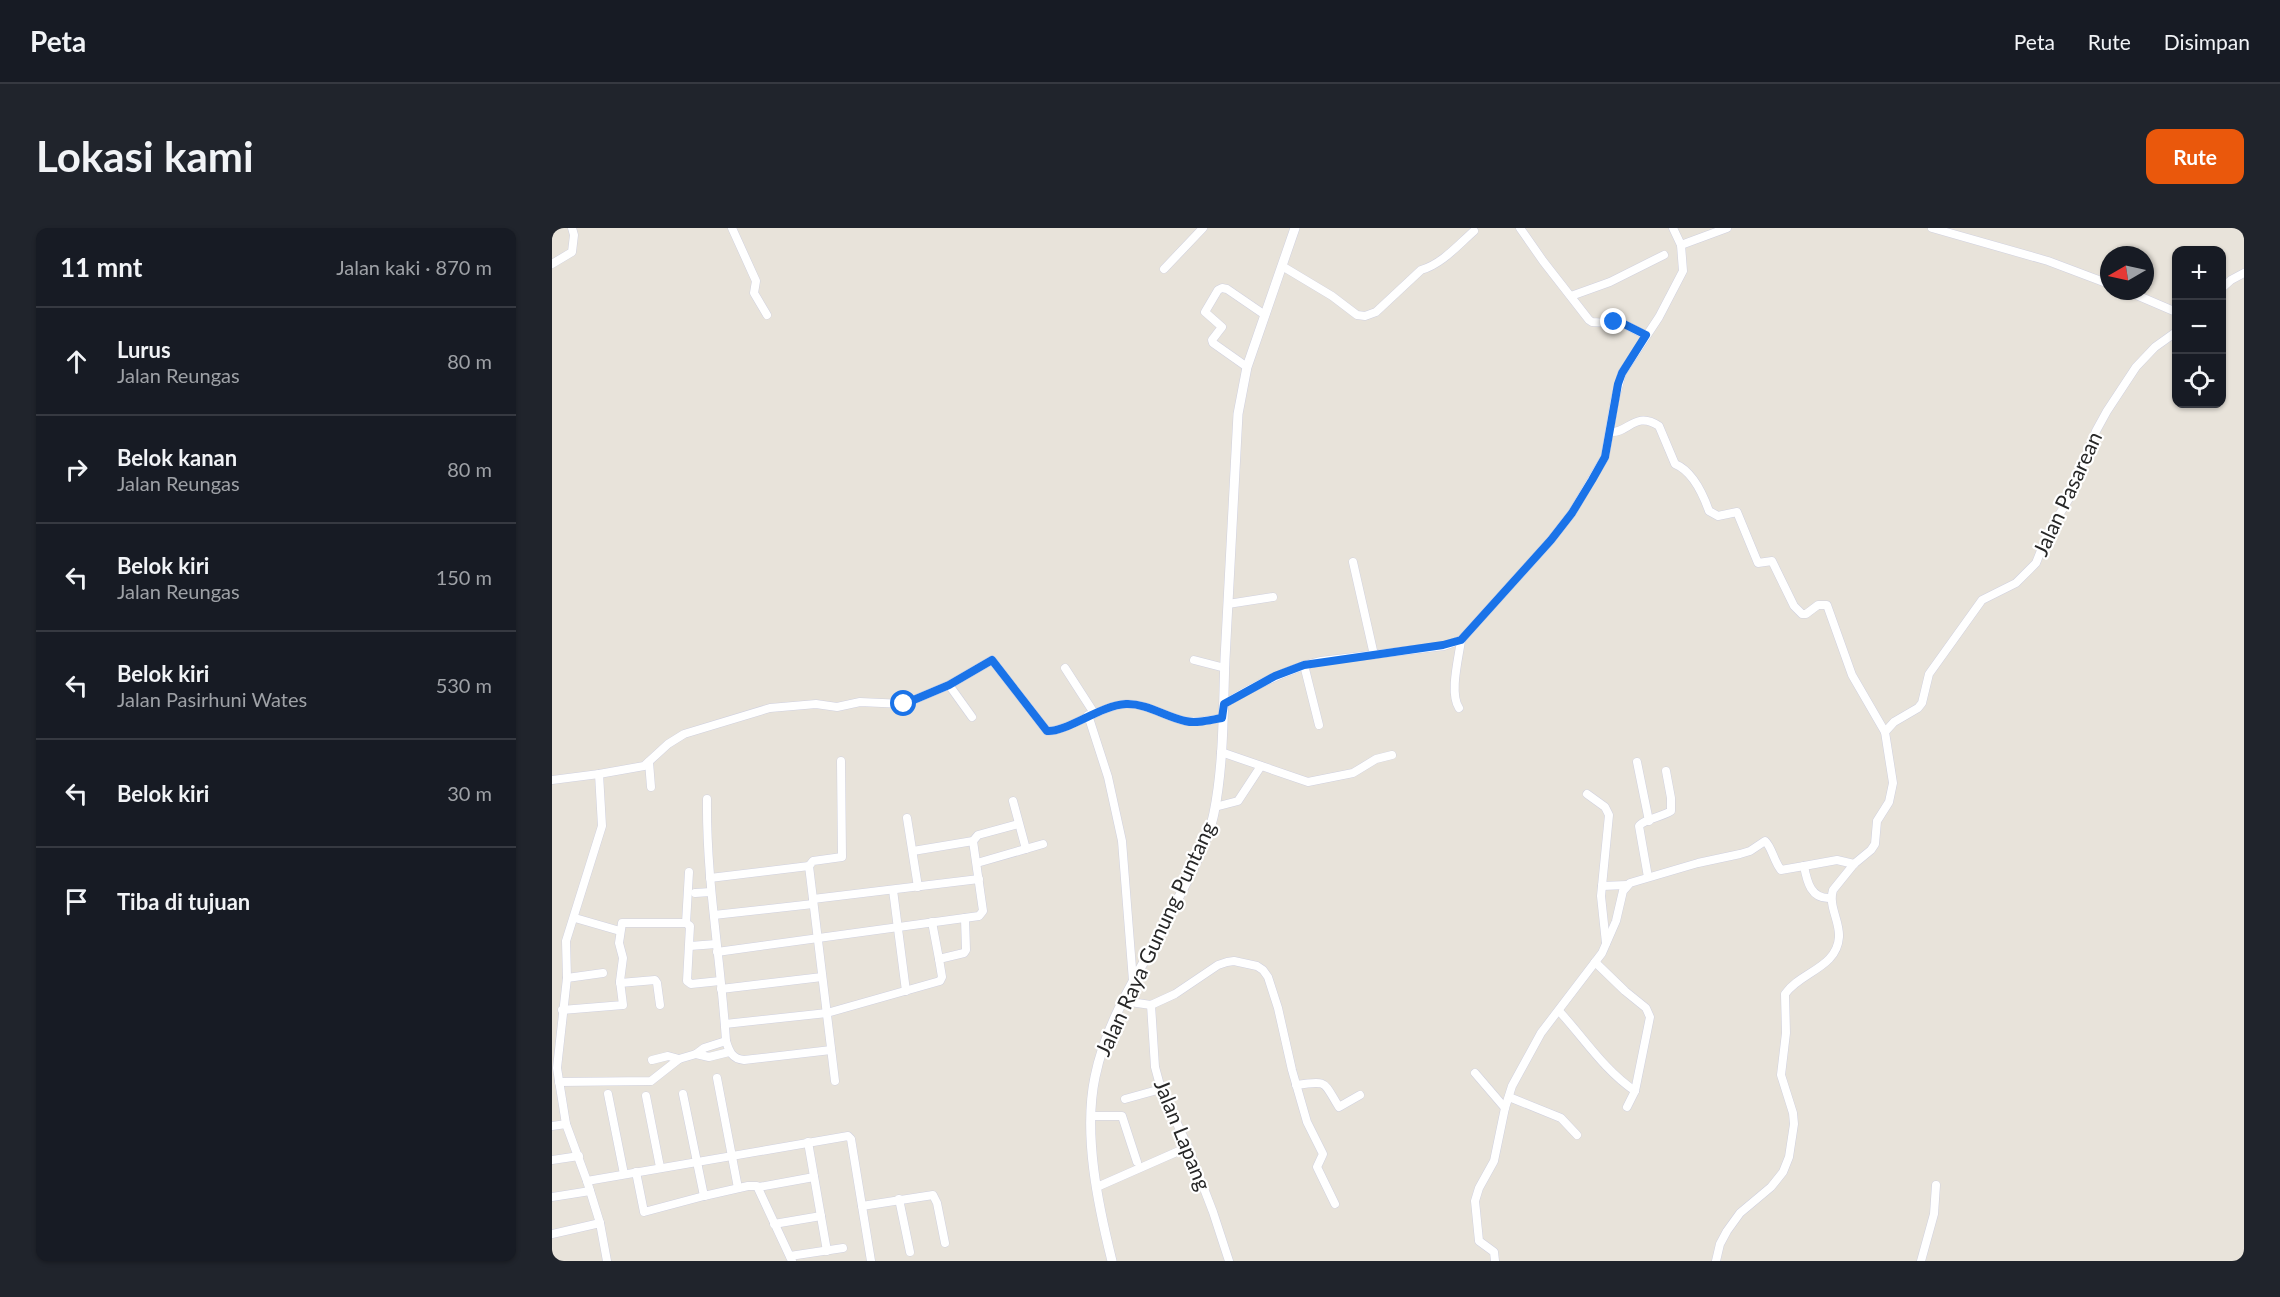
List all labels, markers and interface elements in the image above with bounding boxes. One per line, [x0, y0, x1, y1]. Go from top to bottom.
text: Peta [30, 24, 86, 58]
text: Peta [2014, 29, 2055, 54]
text: Rute [2088, 29, 2131, 54]
text: Disimpan [2164, 29, 2250, 54]
button: Rute [2146, 129, 2244, 184]
text: Lokasi kami [36, 131, 254, 181]
north arrow [2100, 246, 2154, 300]
map controls [2172, 246, 2226, 408]
button: + [2172, 246, 2226, 300]
text: 11 mnt [60, 251, 142, 283]
text: Jalan kaki · 870 m [336, 255, 492, 279]
button: − [2172, 300, 2226, 354]
route end [1600, 308, 1626, 334]
text: Lurus [117, 336, 171, 363]
icon: ahead [60, 345, 93, 378]
text: 80 m [447, 349, 492, 373]
button: locate [2172, 354, 2226, 408]
text: Jalan Reungas [117, 363, 240, 387]
street label: Jalan Pasarean [2027, 427, 2106, 559]
text: Belok kanan [117, 444, 237, 471]
icon: right [60, 453, 93, 486]
text: 80 m [447, 457, 492, 481]
text: Jalan Reungas [117, 471, 240, 495]
text: Belok kiri [117, 552, 209, 579]
icon: left [60, 561, 93, 594]
text: 150 m [436, 565, 492, 589]
text: Jalan Reungas [117, 579, 240, 603]
text: Belok kiri [117, 660, 209, 687]
icon: left [60, 669, 93, 702]
text: 530 m [436, 673, 492, 697]
text: Jalan Pasirhuni Wates [117, 687, 307, 711]
route start [890, 690, 916, 716]
icon: left [60, 777, 93, 810]
text: Belok kiri [117, 780, 209, 807]
text: 30 m [447, 781, 492, 805]
street label: Jalan Raya Gunung Puntang [1089, 817, 1220, 1060]
icon: arrive [60, 885, 93, 918]
text: Tiba di tujuan [117, 888, 250, 915]
street label: Jalan Lapang [1150, 1075, 1217, 1194]

